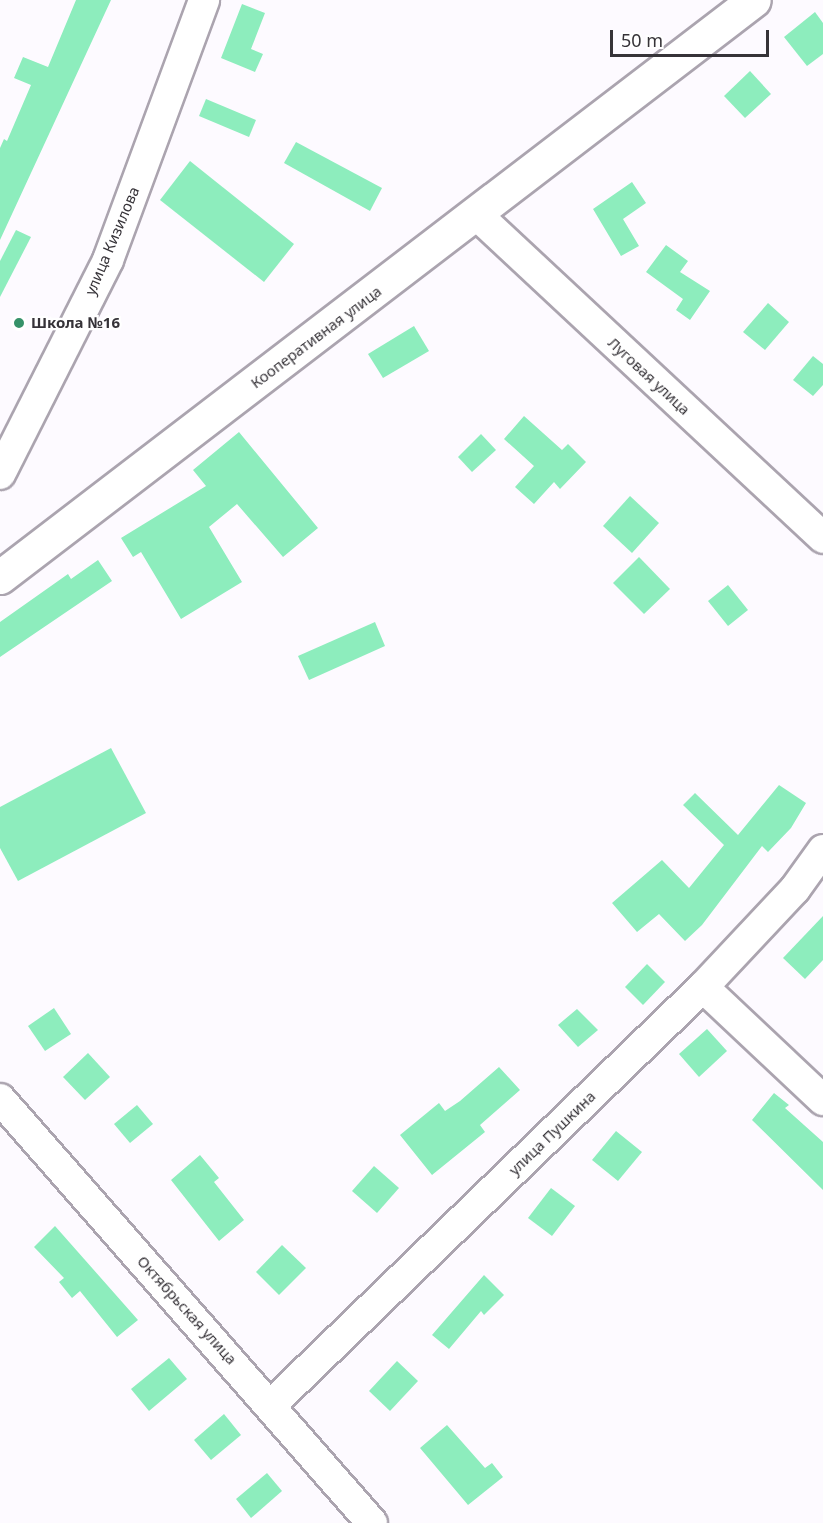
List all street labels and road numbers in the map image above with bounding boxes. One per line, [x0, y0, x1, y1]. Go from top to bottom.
street label: улица Кизилова [81, 184, 143, 298]
street label: Кооперативная улица [247, 282, 385, 392]
street label: Луговая улица [604, 334, 694, 418]
street label: улица Пушкина [505, 1087, 599, 1179]
street label: Октябрьская улица [134, 1252, 240, 1368]

